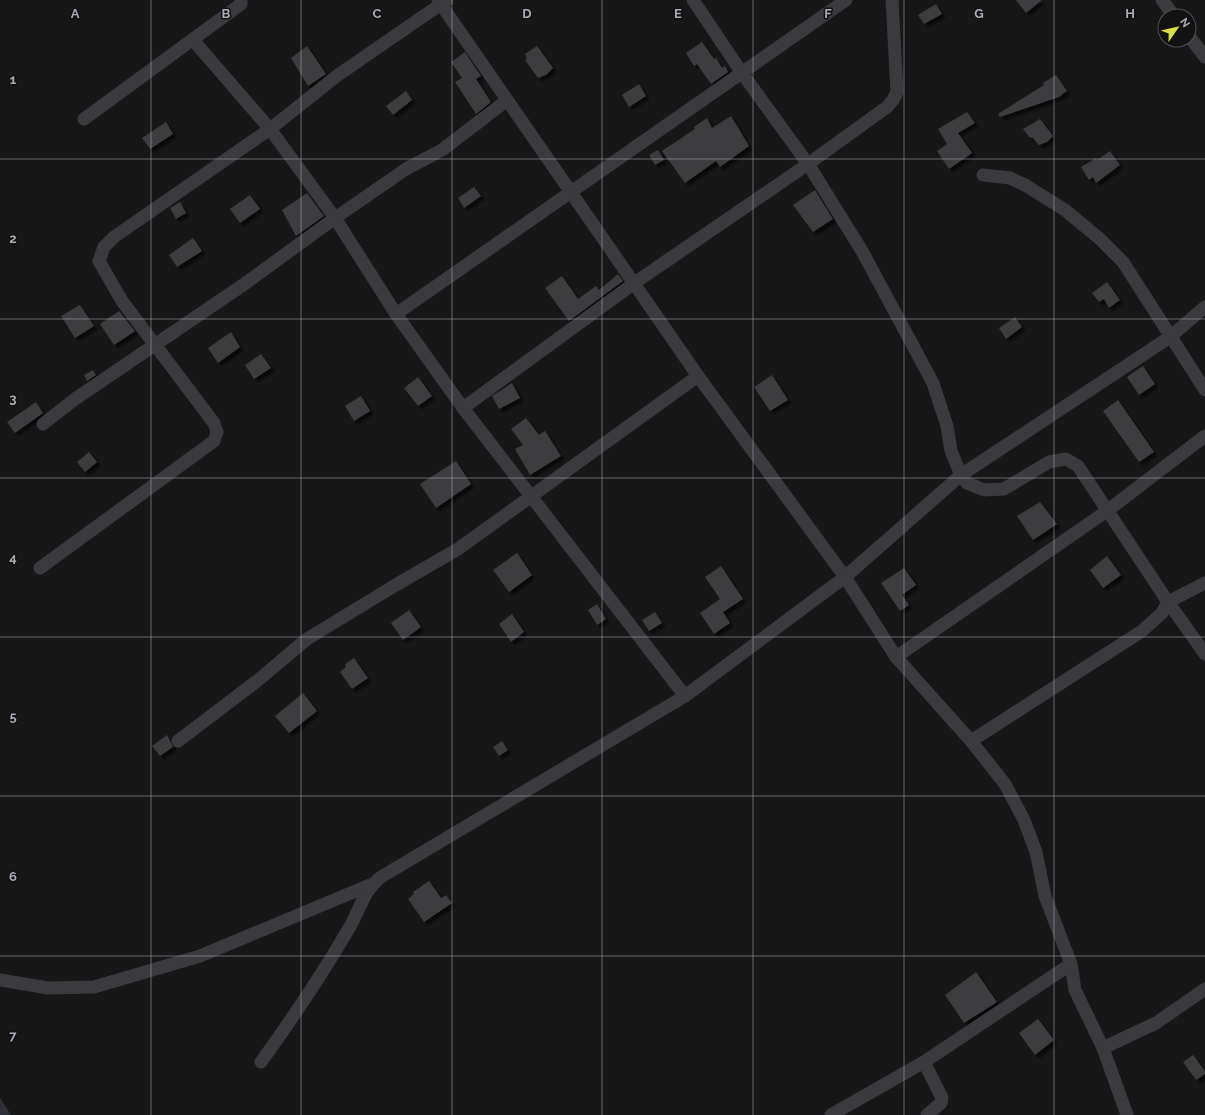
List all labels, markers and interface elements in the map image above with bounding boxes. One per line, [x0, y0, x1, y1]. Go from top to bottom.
text: A [71, 6, 80, 21]
text: B [222, 6, 231, 21]
text: C [373, 6, 382, 21]
text: D [522, 6, 532, 21]
text: E [674, 6, 682, 21]
text: F [824, 6, 832, 21]
text: G [974, 6, 984, 21]
text: H [1125, 6, 1135, 21]
north arrow [1157, 8, 1197, 48]
text: N [1177, 16, 1193, 30]
text: 1 [10, 72, 17, 87]
text: 2 [9, 231, 17, 246]
text: 3 [9, 391, 17, 406]
text: 4 [9, 550, 17, 565]
text: 5 [9, 709, 17, 724]
text: 6 [9, 869, 17, 884]
text: 7 [9, 1028, 17, 1043]

